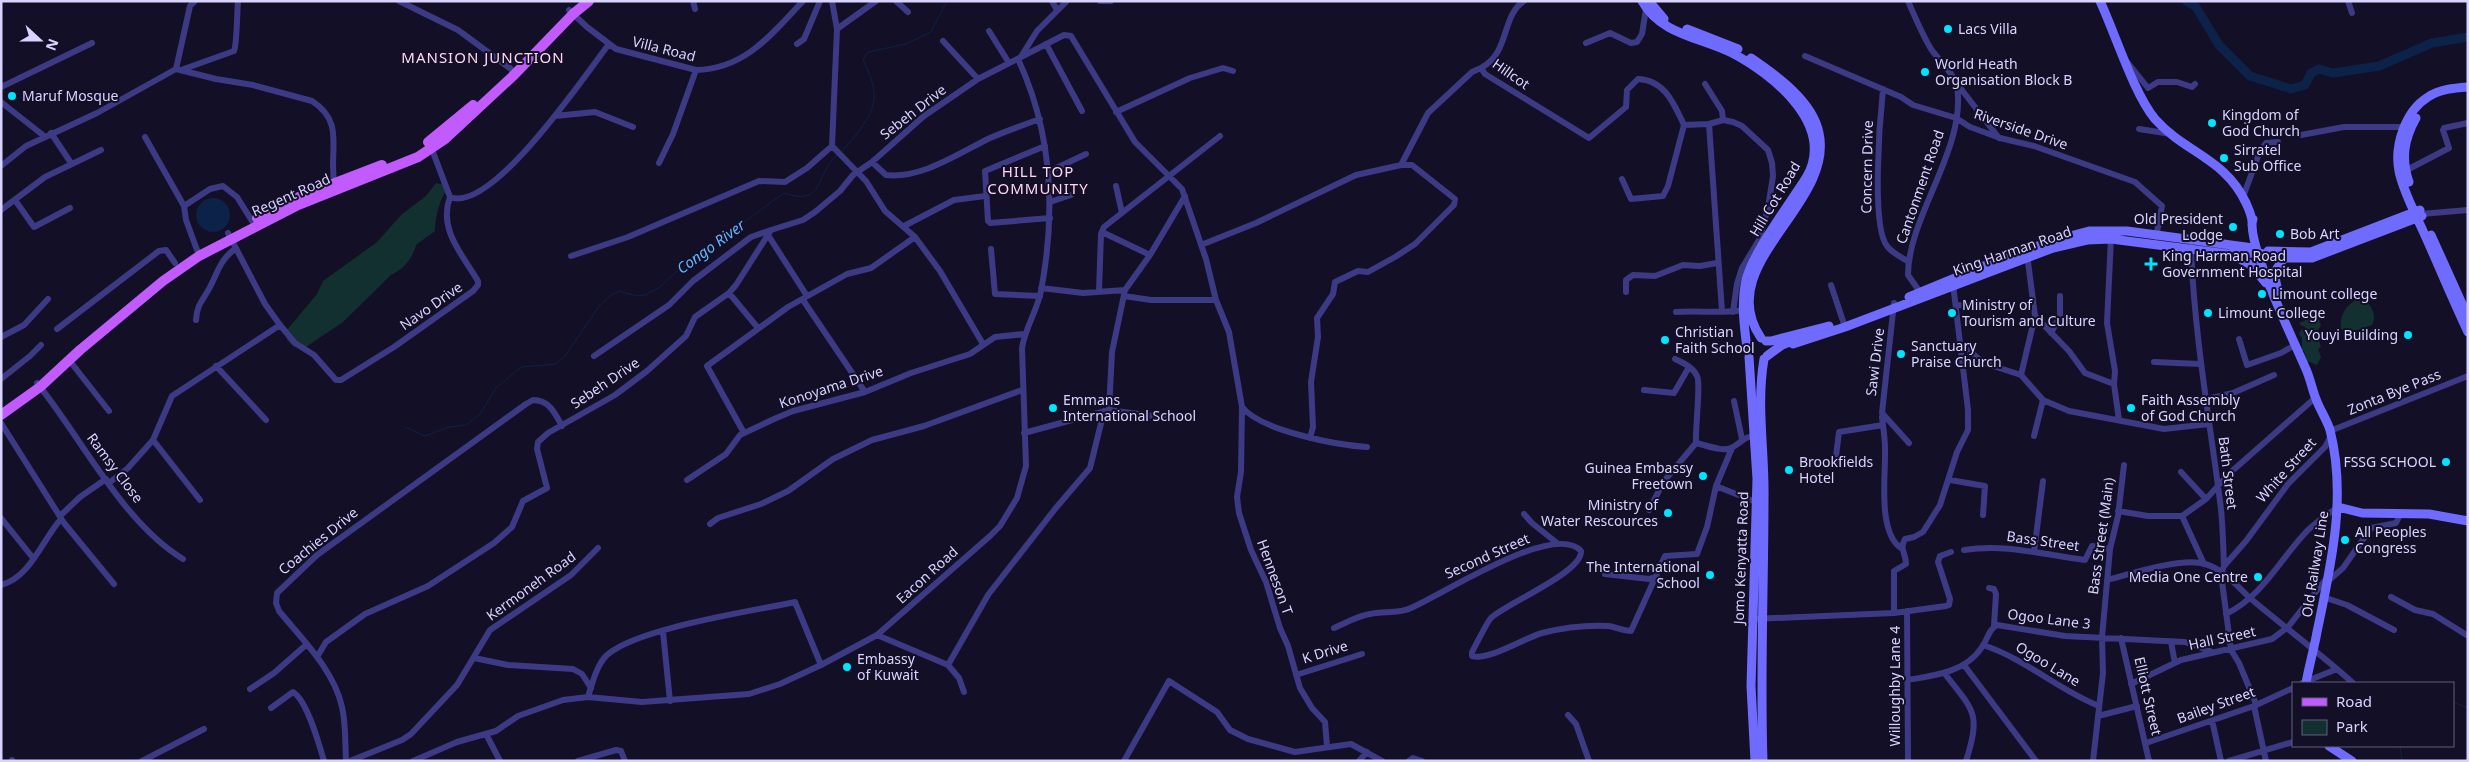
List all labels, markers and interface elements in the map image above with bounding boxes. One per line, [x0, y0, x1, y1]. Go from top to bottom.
north arrow [15, 15, 65, 65]
place label: Lacs Villa [1958, 19, 2017, 38]
marker: Lacs Villa [1942, 23, 1954, 35]
street label: Villa Road [631, 32, 698, 66]
text: N [42, 36, 64, 54]
district label: MANSION JUNCTION [401, 47, 565, 67]
street label: Hillcot [1489, 54, 1534, 93]
place label: World Heath Organisation Block B [1935, 54, 2072, 89]
marker: World Heath Organisation Block B [1919, 66, 1931, 78]
street label: Sebeh Drive [876, 80, 950, 143]
place label: Maruf Mosque [22, 86, 119, 105]
marker: Maruf Mosque [6, 90, 18, 102]
street label: Riverside Drive [1972, 104, 2071, 154]
place label: Kingdom of God Church [2222, 105, 2300, 140]
marker: Kingdom of God Church [2206, 117, 2218, 129]
street label: Concern Drive [1856, 120, 1877, 214]
street label: Cantonment Road [1891, 127, 1948, 246]
place label: Sirratel Sub Office [2234, 140, 2301, 175]
marker: Sirratel Sub Office [2218, 152, 2230, 164]
street label: Hill Cot Road [1745, 158, 1804, 240]
district label: HILL TOP COMMUNITY [987, 161, 1089, 198]
street label: Regent Road [249, 169, 333, 220]
place label: Old President Lodge [2134, 209, 2223, 244]
water label: Congo River [672, 214, 749, 278]
street label: King Harman Road [1950, 221, 2074, 280]
marker: Old President Lodge [2227, 221, 2239, 233]
place label: Bob Art [2290, 224, 2340, 243]
marker: Bob Art [2274, 228, 2286, 240]
place label: King Harman Road Government Hospital [2162, 246, 2302, 281]
marker: King Harman Road Government Hospital [2144, 257, 2158, 271]
street label: Navo Drive [396, 277, 466, 334]
place label: Limount college [2272, 284, 2377, 303]
marker: Limount college [2256, 288, 2268, 300]
place label: Ministry of Tourism and Culture [1962, 295, 2096, 330]
place label: Limount College [2218, 303, 2326, 322]
marker: Ministry of Tourism and Culture [1946, 307, 1958, 319]
marker: Limount College [2202, 307, 2214, 319]
place label: Christian Faith School [1675, 322, 1755, 357]
place label: Youyi Building [2305, 325, 2398, 344]
street label: Sawi Drive [1861, 327, 1888, 397]
marker: Youyi Building [2402, 329, 2414, 341]
marker: Christian Faith School [1659, 334, 1671, 346]
place label: Sanctuary Praise Church [1911, 336, 2002, 371]
marker: Sanctuary Praise Church [1895, 348, 1907, 360]
street label: Sebeh Drive [567, 353, 643, 413]
street label: Konoyama Drive [776, 361, 885, 412]
street label: Zonta Bye Pass [2344, 364, 2444, 419]
place label: Emmans International School [1063, 390, 1196, 425]
place label: Faith Assembly of God Church [2141, 390, 2241, 425]
marker: Emmans International School [1047, 402, 1059, 414]
marker: Faith Assembly of God Church [2125, 402, 2137, 414]
street label: Ramsy Close [83, 429, 148, 507]
street label: White Street [2251, 433, 2320, 506]
street label: Bath Street [2215, 435, 2242, 511]
place label: Brookfields Hotel [1799, 452, 1874, 487]
place label: FSSG SCHOOL [2343, 452, 2436, 471]
marker: FSSG SCHOOL [2440, 456, 2452, 468]
place label: Guinea Embassy Freetown [1585, 458, 1694, 493]
marker: Brookfields Hotel [1783, 464, 1795, 476]
marker: Guinea Embassy Freetown [1697, 470, 1709, 482]
street label: Bass Street (Main) [2083, 476, 2118, 596]
street label: Jomo Kenyatta Road [1729, 491, 1752, 627]
place label: Ministry of Water Rescources [1541, 495, 1659, 530]
street label: Coachies Drive [274, 503, 361, 579]
marker: Ministry of Water Rescources [1662, 507, 1674, 519]
street label: Old Railway Line [2297, 509, 2332, 619]
place label: All Peoples Congress [2355, 522, 2427, 557]
street label: Bass Street [2006, 526, 2081, 555]
street label: Second Street [1441, 528, 1532, 583]
marker: All Peoples Congress [2339, 534, 2351, 546]
street label: Henneson T [1253, 537, 1298, 617]
street label: Eacon Road [892, 542, 962, 607]
street label: Kermoneh Road [482, 547, 579, 625]
place label: The International School [1586, 557, 1700, 592]
place label: Media One Centre [2129, 567, 2248, 586]
marker: The International School [1704, 569, 1716, 581]
marker: Media One Centre [2252, 571, 2264, 583]
street label: Ogoo Lane 3 [2006, 604, 2092, 633]
street label: Hall Street [2187, 621, 2257, 654]
street label: Willoughby Lane 4 [1885, 626, 1904, 746]
street label: K Drive [1300, 636, 1350, 667]
street label: Ogoo Lane [2013, 637, 2084, 690]
place label: Embassy of Kuwait [857, 649, 919, 684]
street label: Elliott Street [2130, 655, 2167, 737]
marker: Embassy of Kuwait [841, 661, 853, 673]
street label: Bailey Street [2174, 682, 2257, 727]
legend [2292, 682, 2454, 747]
text: Road [2336, 691, 2372, 711]
text: Park [2336, 716, 2368, 736]

